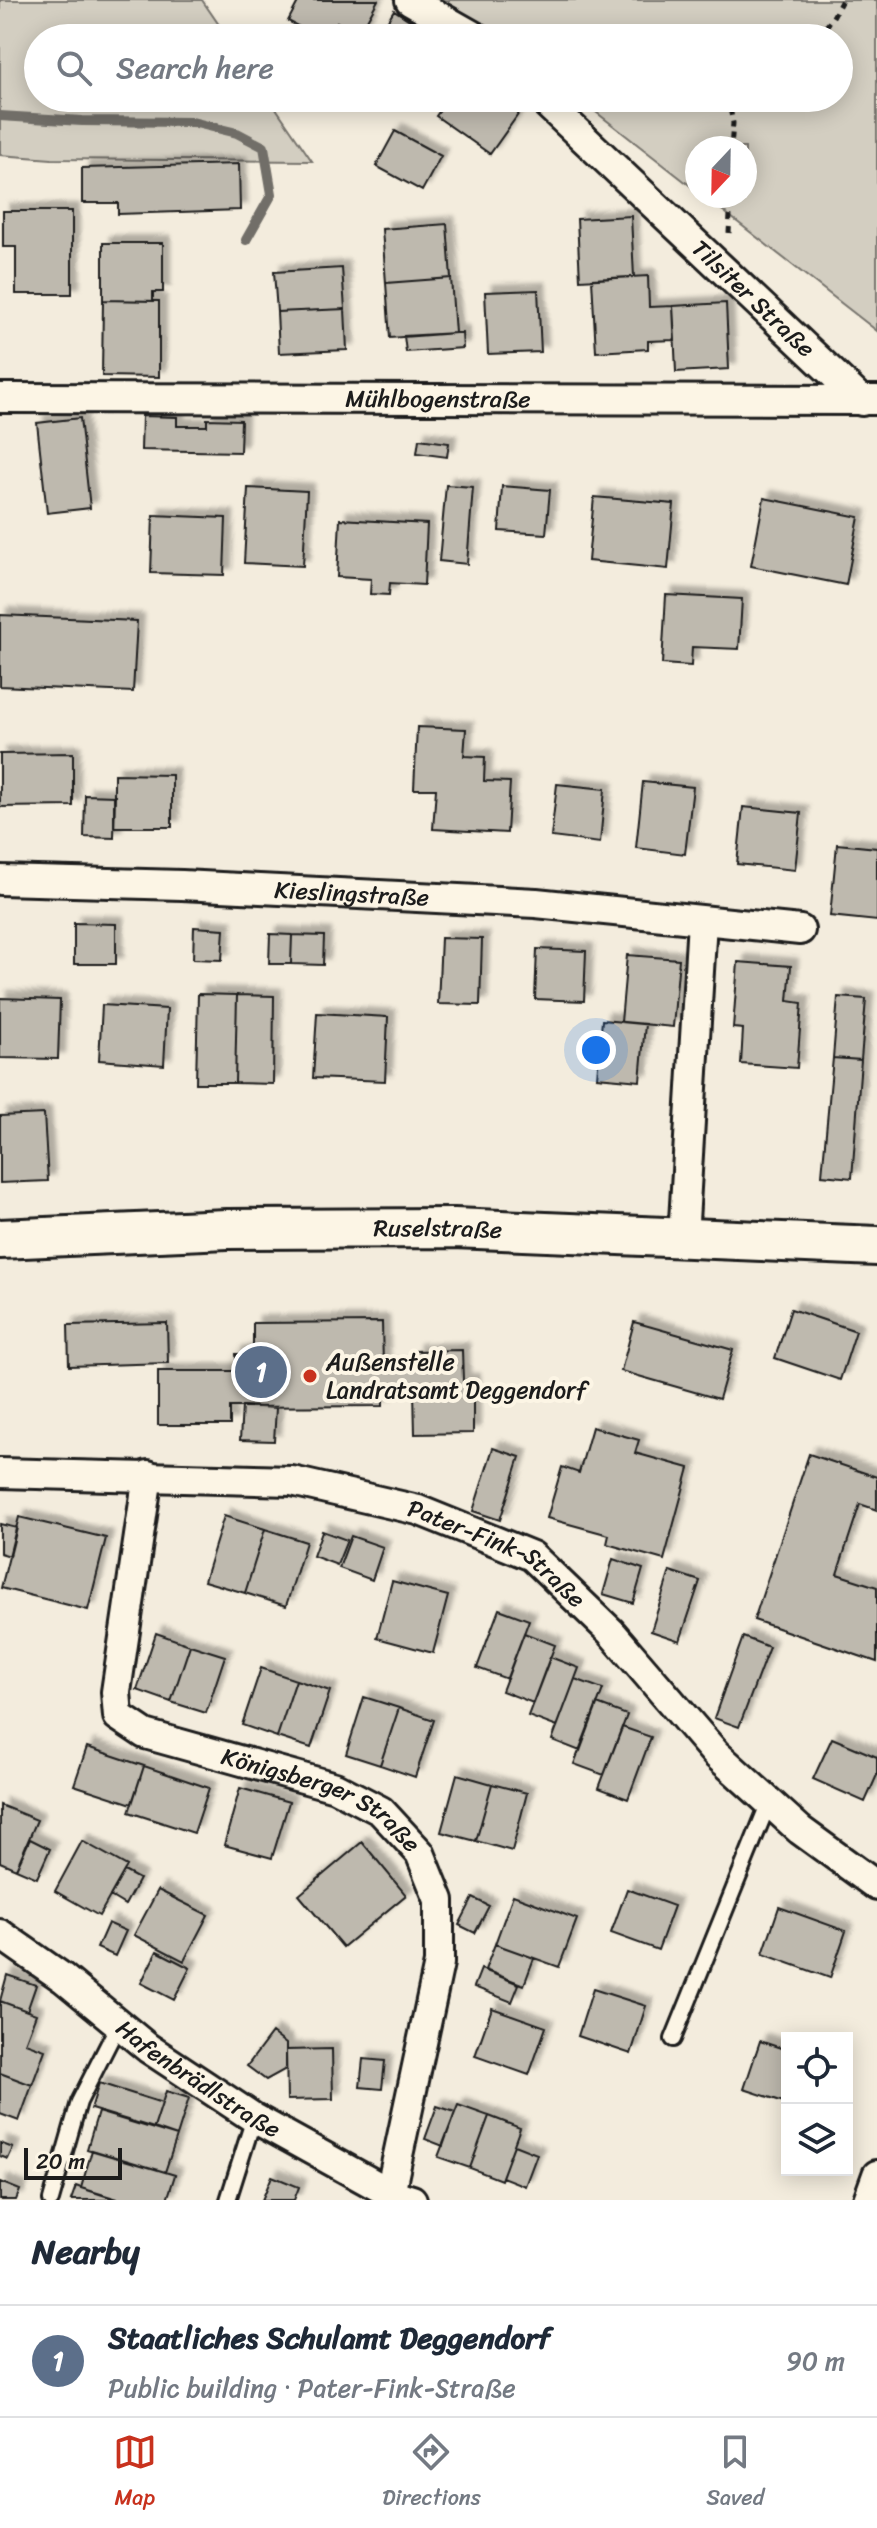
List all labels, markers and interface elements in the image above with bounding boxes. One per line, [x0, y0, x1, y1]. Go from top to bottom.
search box [24, 24, 853, 112]
text: Search here [116, 41, 274, 95]
icon: search [52, 46, 96, 90]
north arrow [685, 136, 757, 208]
street label: Tilsiter Straße [681, 229, 825, 368]
street label: Mühlbogenstraße [345, 378, 531, 420]
street label: Kieslingstraße [273, 869, 430, 919]
your location [576, 1030, 616, 1070]
street label: Ruselstraße [373, 1207, 503, 1251]
place label: Außenstelle Landratsamt Deggendorf [325, 1341, 590, 1411]
pin: 1 [235, 1342, 287, 1402]
marker: Außenstelle Landratsamt Deggendorf [301, 1367, 319, 1385]
street label: Pater-Fink-Straße [404, 1487, 596, 1618]
street label: Königsberger Straße [217, 1735, 431, 1863]
street label: Hafenbrädlstraße [106, 2008, 288, 2150]
map controls [781, 2032, 853, 2176]
button: locate [781, 2032, 853, 2104]
button: layers [781, 2104, 853, 2176]
text: 20 m [36, 2142, 85, 2181]
scale bar [24, 2144, 122, 2180]
text: Nearby [32, 2222, 140, 2282]
text: Staatliches Schulamt Deggendorf [108, 2311, 551, 2365]
text: 1 [52, 2338, 64, 2384]
text: 90 m [786, 2338, 845, 2384]
text: Public building · Pater-Fink-Straße [108, 2365, 516, 2411]
tab: Map [113, 2430, 157, 2517]
tab: Directions [382, 2430, 481, 2517]
tab: Saved [706, 2430, 764, 2517]

